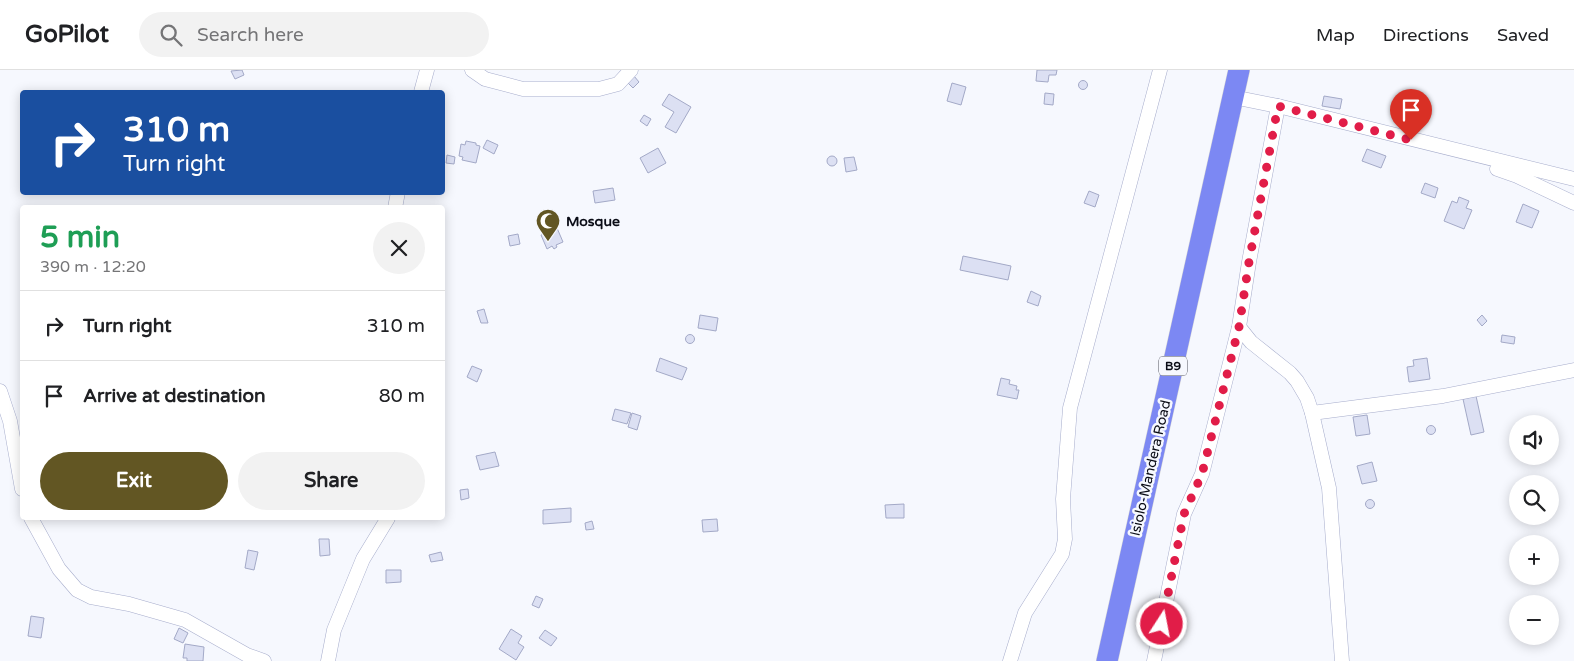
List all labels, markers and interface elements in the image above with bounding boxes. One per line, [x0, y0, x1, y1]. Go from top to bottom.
search box [139, 12, 489, 57]
text: GoPilot [25, 20, 109, 49]
icon: search [157, 21, 185, 49]
text: Search here [197, 24, 304, 46]
text: Map [1316, 24, 1355, 46]
text: Directions [1383, 24, 1469, 46]
text: Saved [1497, 24, 1549, 46]
pin [1390, 89, 1432, 140]
icon: arrive [1397, 96, 1425, 124]
text: 310 m [123, 109, 230, 151]
icon: right [40, 110, 105, 175]
text: Turn right [123, 151, 225, 177]
mosque icon: Mosque [535, 208, 561, 242]
place label: Mosque [566, 213, 620, 230]
text: 5 min [40, 219, 120, 256]
button: close [373, 222, 425, 274]
text: 390 m · 12:20 [40, 257, 146, 277]
icon: right [40, 312, 68, 340]
text: Turn right [83, 315, 171, 337]
text: 310 m [367, 315, 425, 337]
road number: B9 [1159, 356, 1187, 376]
icon: arrive [40, 382, 68, 410]
text: Arrive at destination [83, 385, 266, 407]
text: 80 m [379, 385, 425, 407]
street label: Isiolo-Mandera Road [1127, 398, 1174, 538]
map controls [1509, 415, 1559, 645]
button: sound [1509, 415, 1559, 465]
button: Exit [40, 452, 228, 510]
button: Share [238, 452, 425, 510]
button: search [1509, 475, 1559, 525]
button: + [1509, 535, 1559, 585]
button: − [1509, 595, 1559, 645]
position arrow [1135, 597, 1187, 649]

